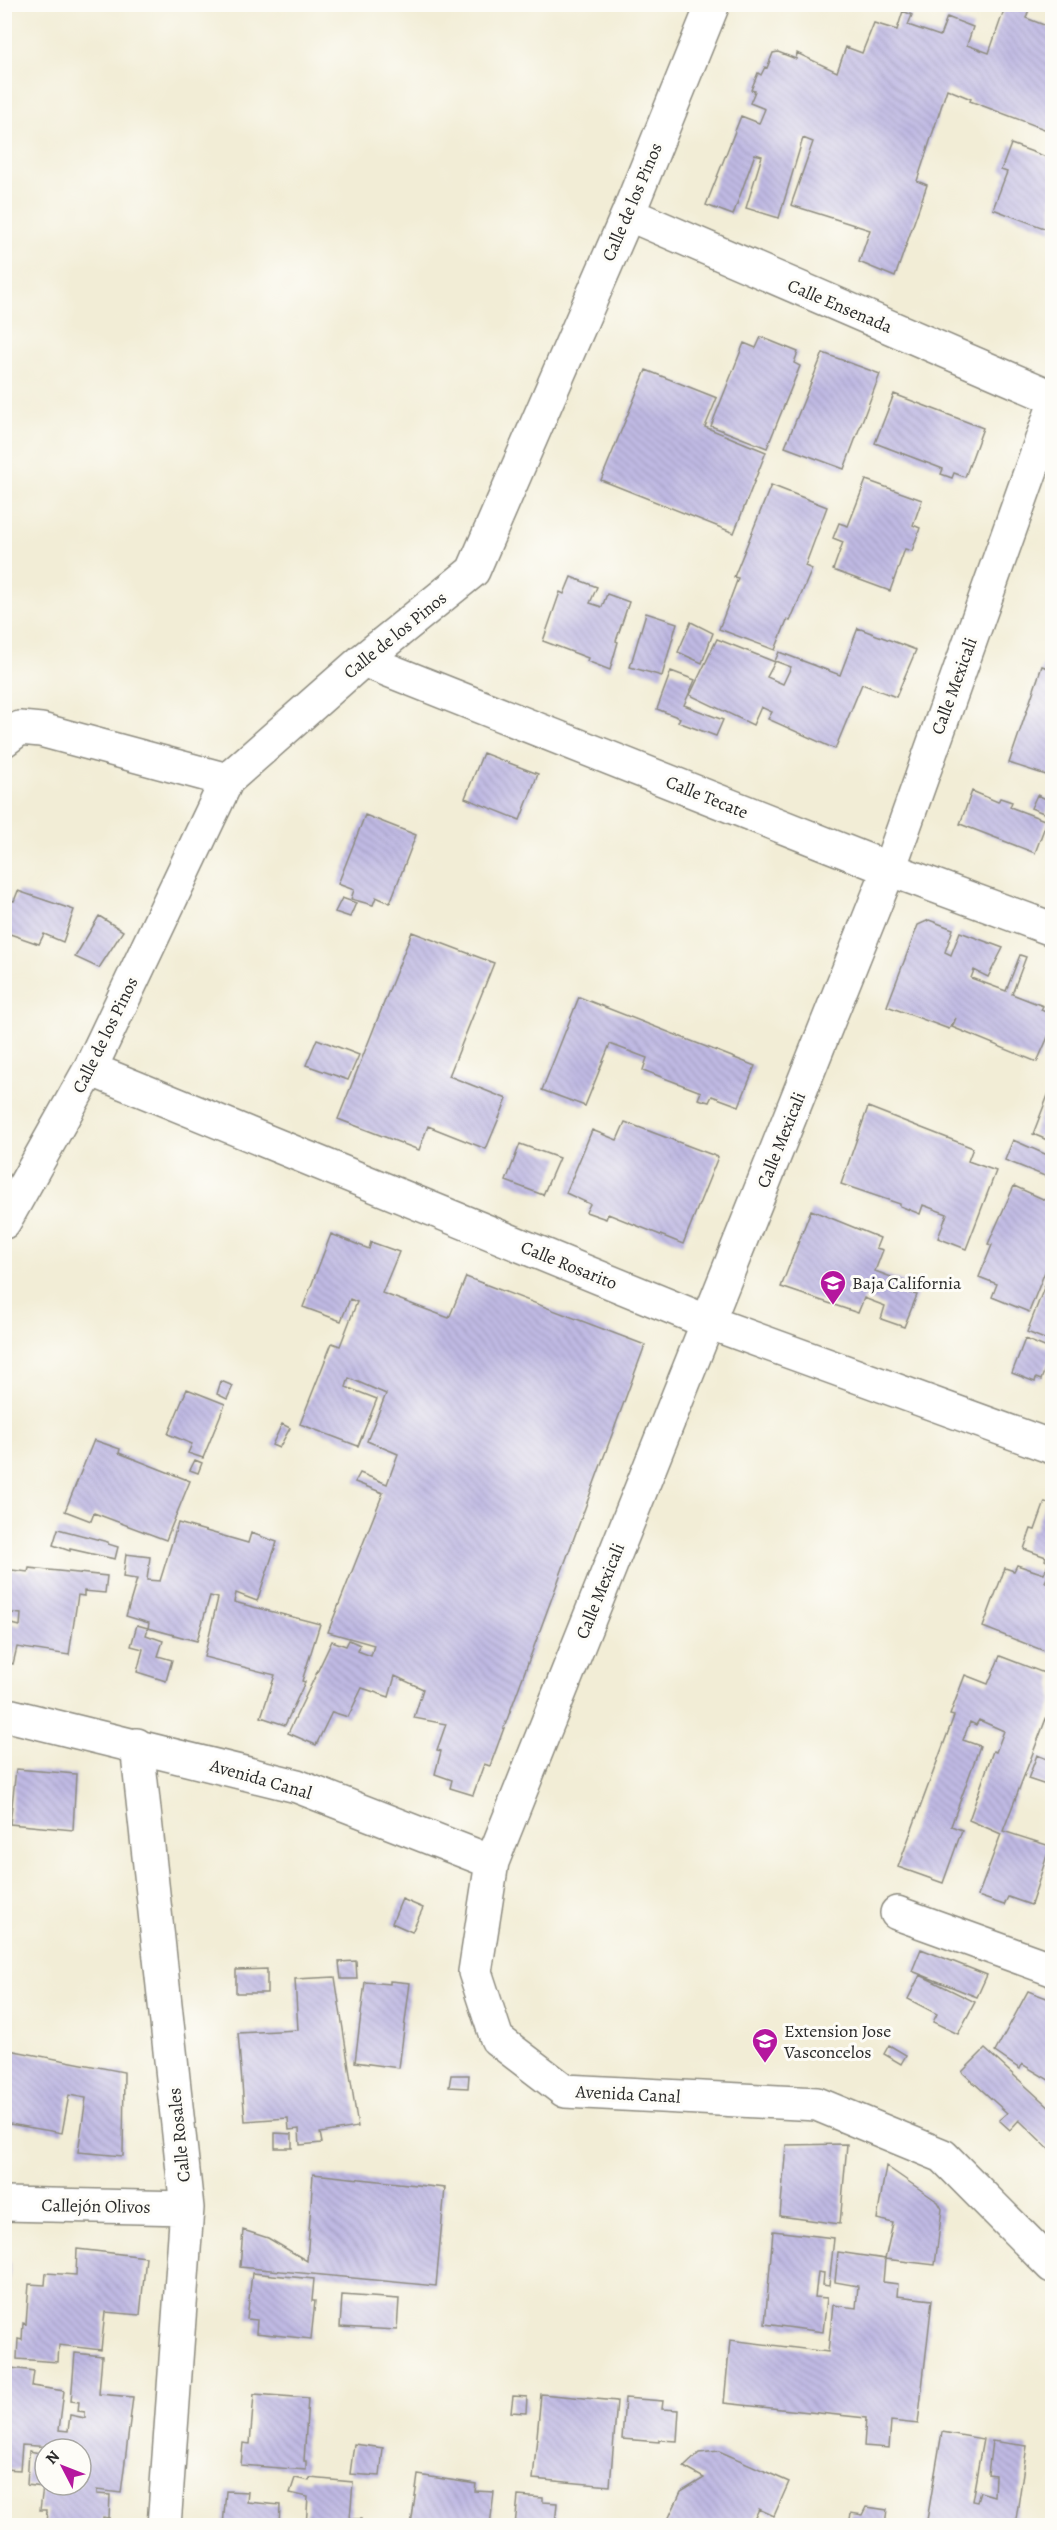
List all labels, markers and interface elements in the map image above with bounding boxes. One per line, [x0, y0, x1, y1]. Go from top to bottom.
street label: Calle de los Pinos [596, 139, 668, 265]
street label: Calle Ensenada [784, 273, 897, 339]
street label: Calle de los Pinos [338, 586, 452, 684]
street label: Calle Mexicali [925, 634, 983, 738]
street label: Calle Tecate [662, 770, 752, 824]
street label: Calle de los Pinos [67, 973, 143, 1097]
street label: Calle Mexicali [751, 1088, 811, 1192]
street label: Calle Rosarito [517, 1235, 621, 1295]
school or university icon: Baja California [818, 1268, 848, 1306]
place label: Baja California [852, 1271, 962, 1295]
street label: Calle Mexicali [570, 1539, 630, 1643]
street label: Avenida Canal [206, 1753, 315, 1805]
place label: Extension Jose Vasconcelos [783, 2019, 891, 2064]
school or university icon: Extension Jose Vasconcelos [750, 2026, 780, 2064]
street label: Avenida Canal [574, 2079, 682, 2109]
street label: Calle Rosales [162, 2087, 196, 2183]
street label: Callejón Olivos [41, 2193, 151, 2219]
north arrow [33, 2437, 93, 2497]
text: N [41, 2446, 65, 2469]

